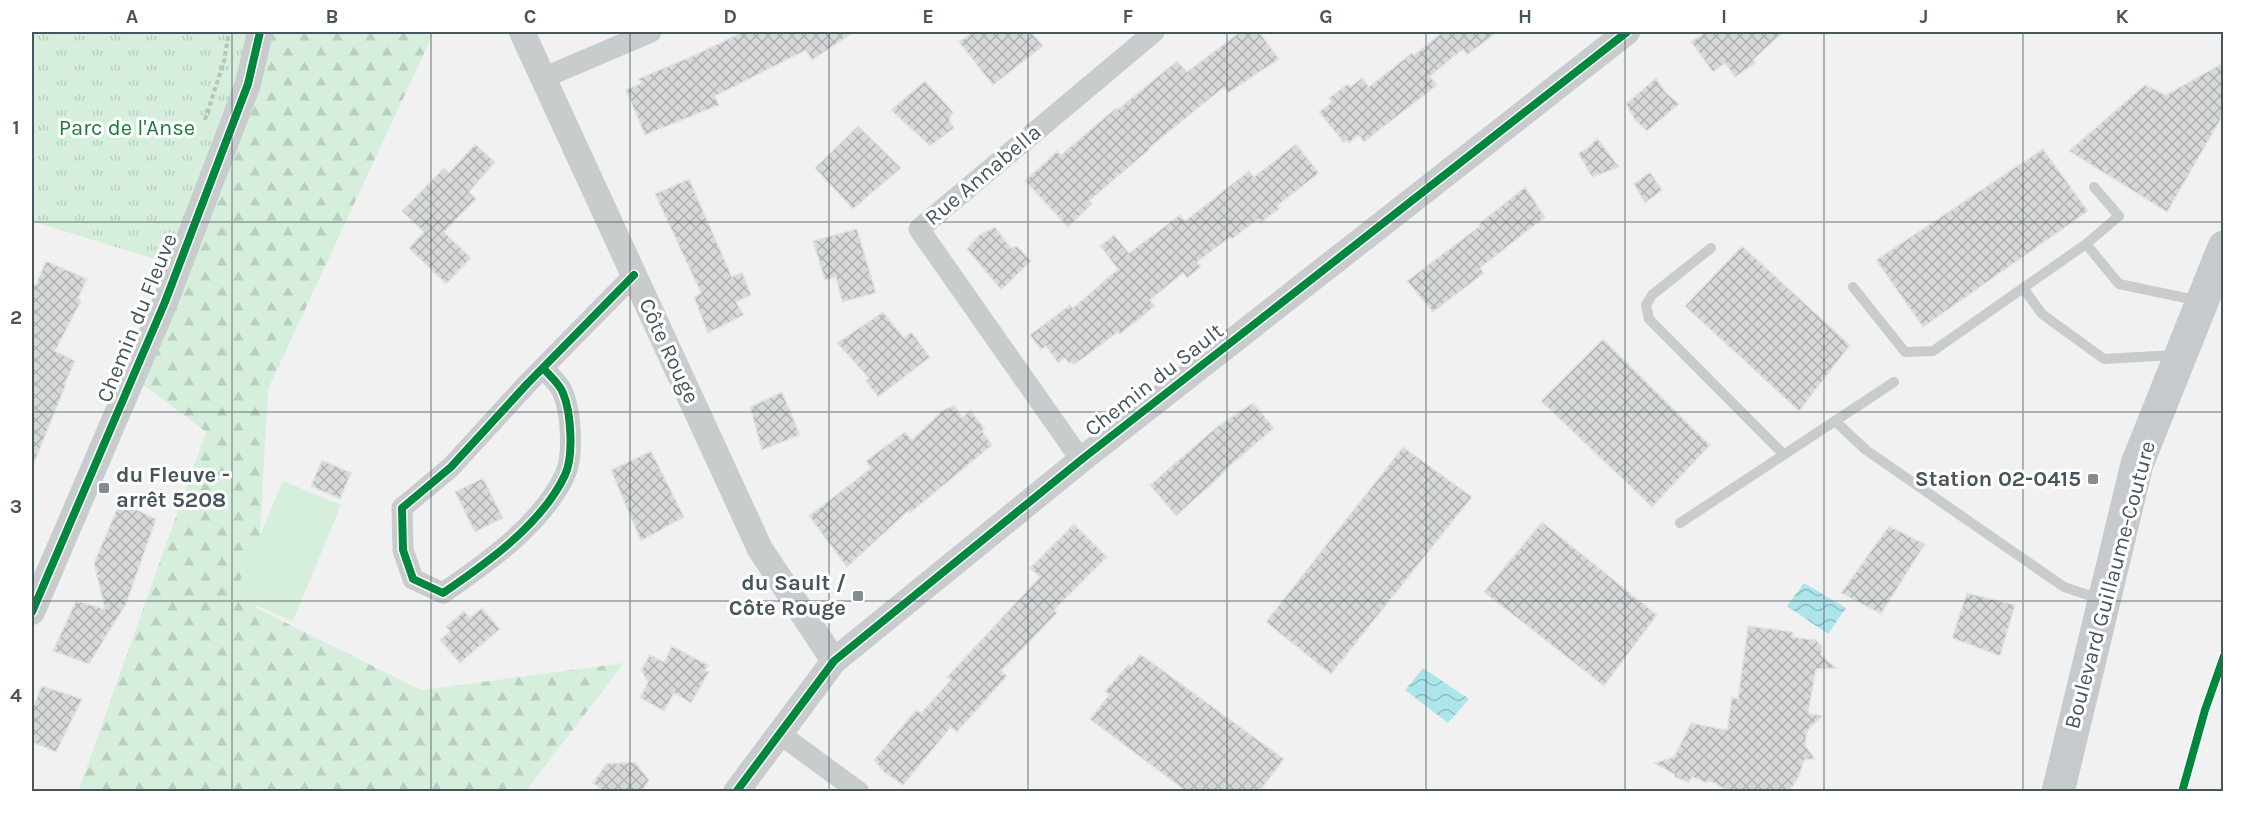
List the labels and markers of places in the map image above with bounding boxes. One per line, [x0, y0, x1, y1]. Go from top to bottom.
place label: du Fleuve - arrêt 5208 [116, 462, 230, 513]
place label: Station 02-0415 [1915, 466, 2081, 492]
marker: Station 02-0415 [2086, 472, 2100, 486]
marker: du Fleuve - arrêt 5208 [97, 481, 111, 495]
place label: du Sault / Côte Rouge [729, 570, 846, 621]
marker: du Sault / Côte Rouge [851, 589, 865, 603]

